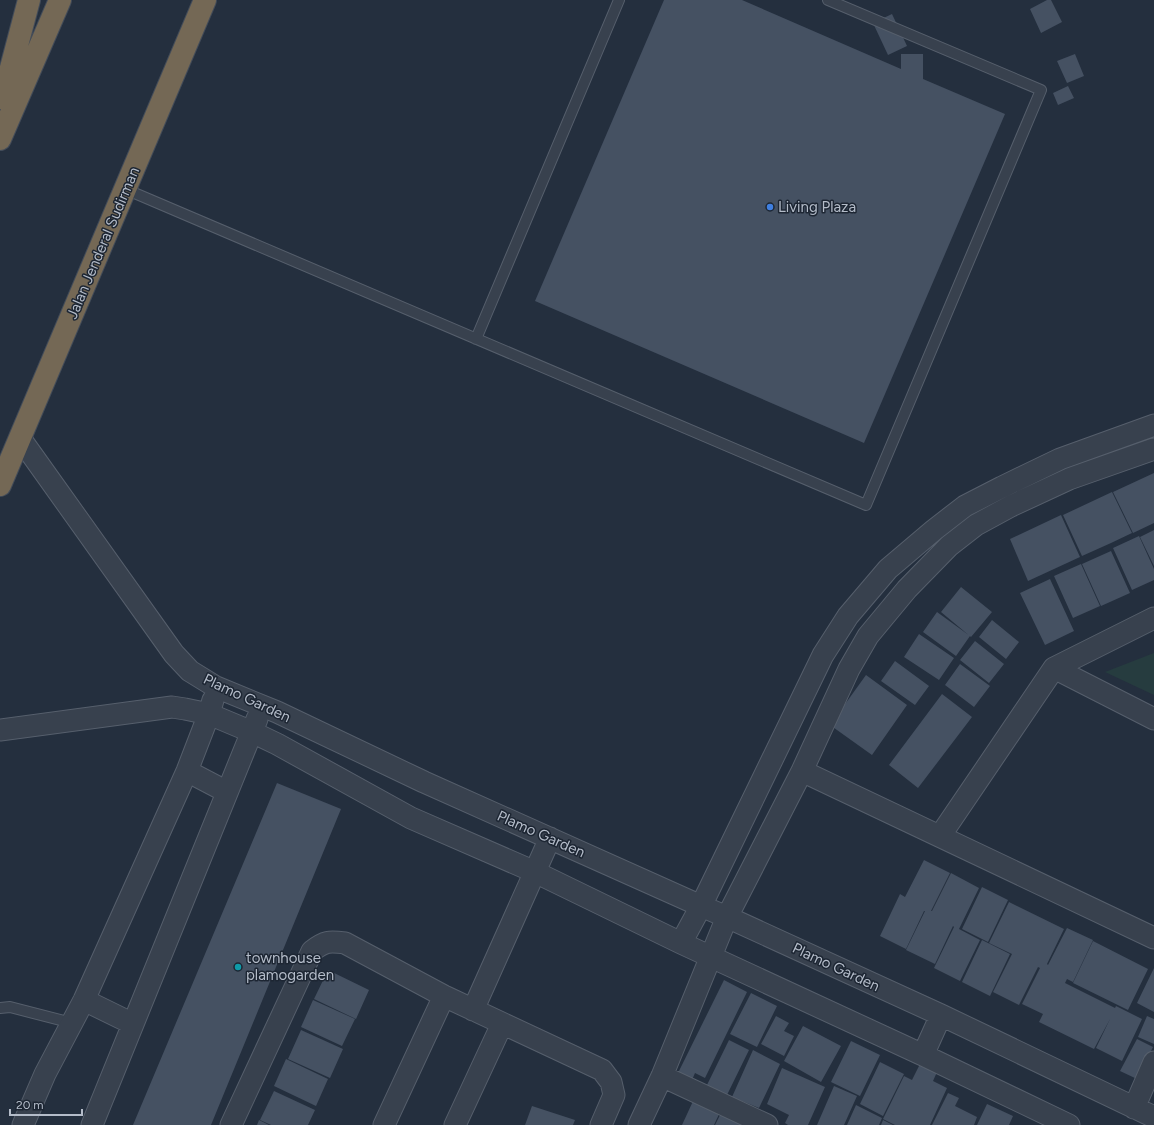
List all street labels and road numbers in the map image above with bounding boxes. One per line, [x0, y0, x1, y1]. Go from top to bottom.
street label: Jalan Jenderal Sudirman [63, 164, 143, 322]
street label: Plamo Garden [200, 670, 294, 726]
street label: Plamo Garden [494, 807, 588, 861]
street label: Plamo Garden [789, 939, 883, 995]

